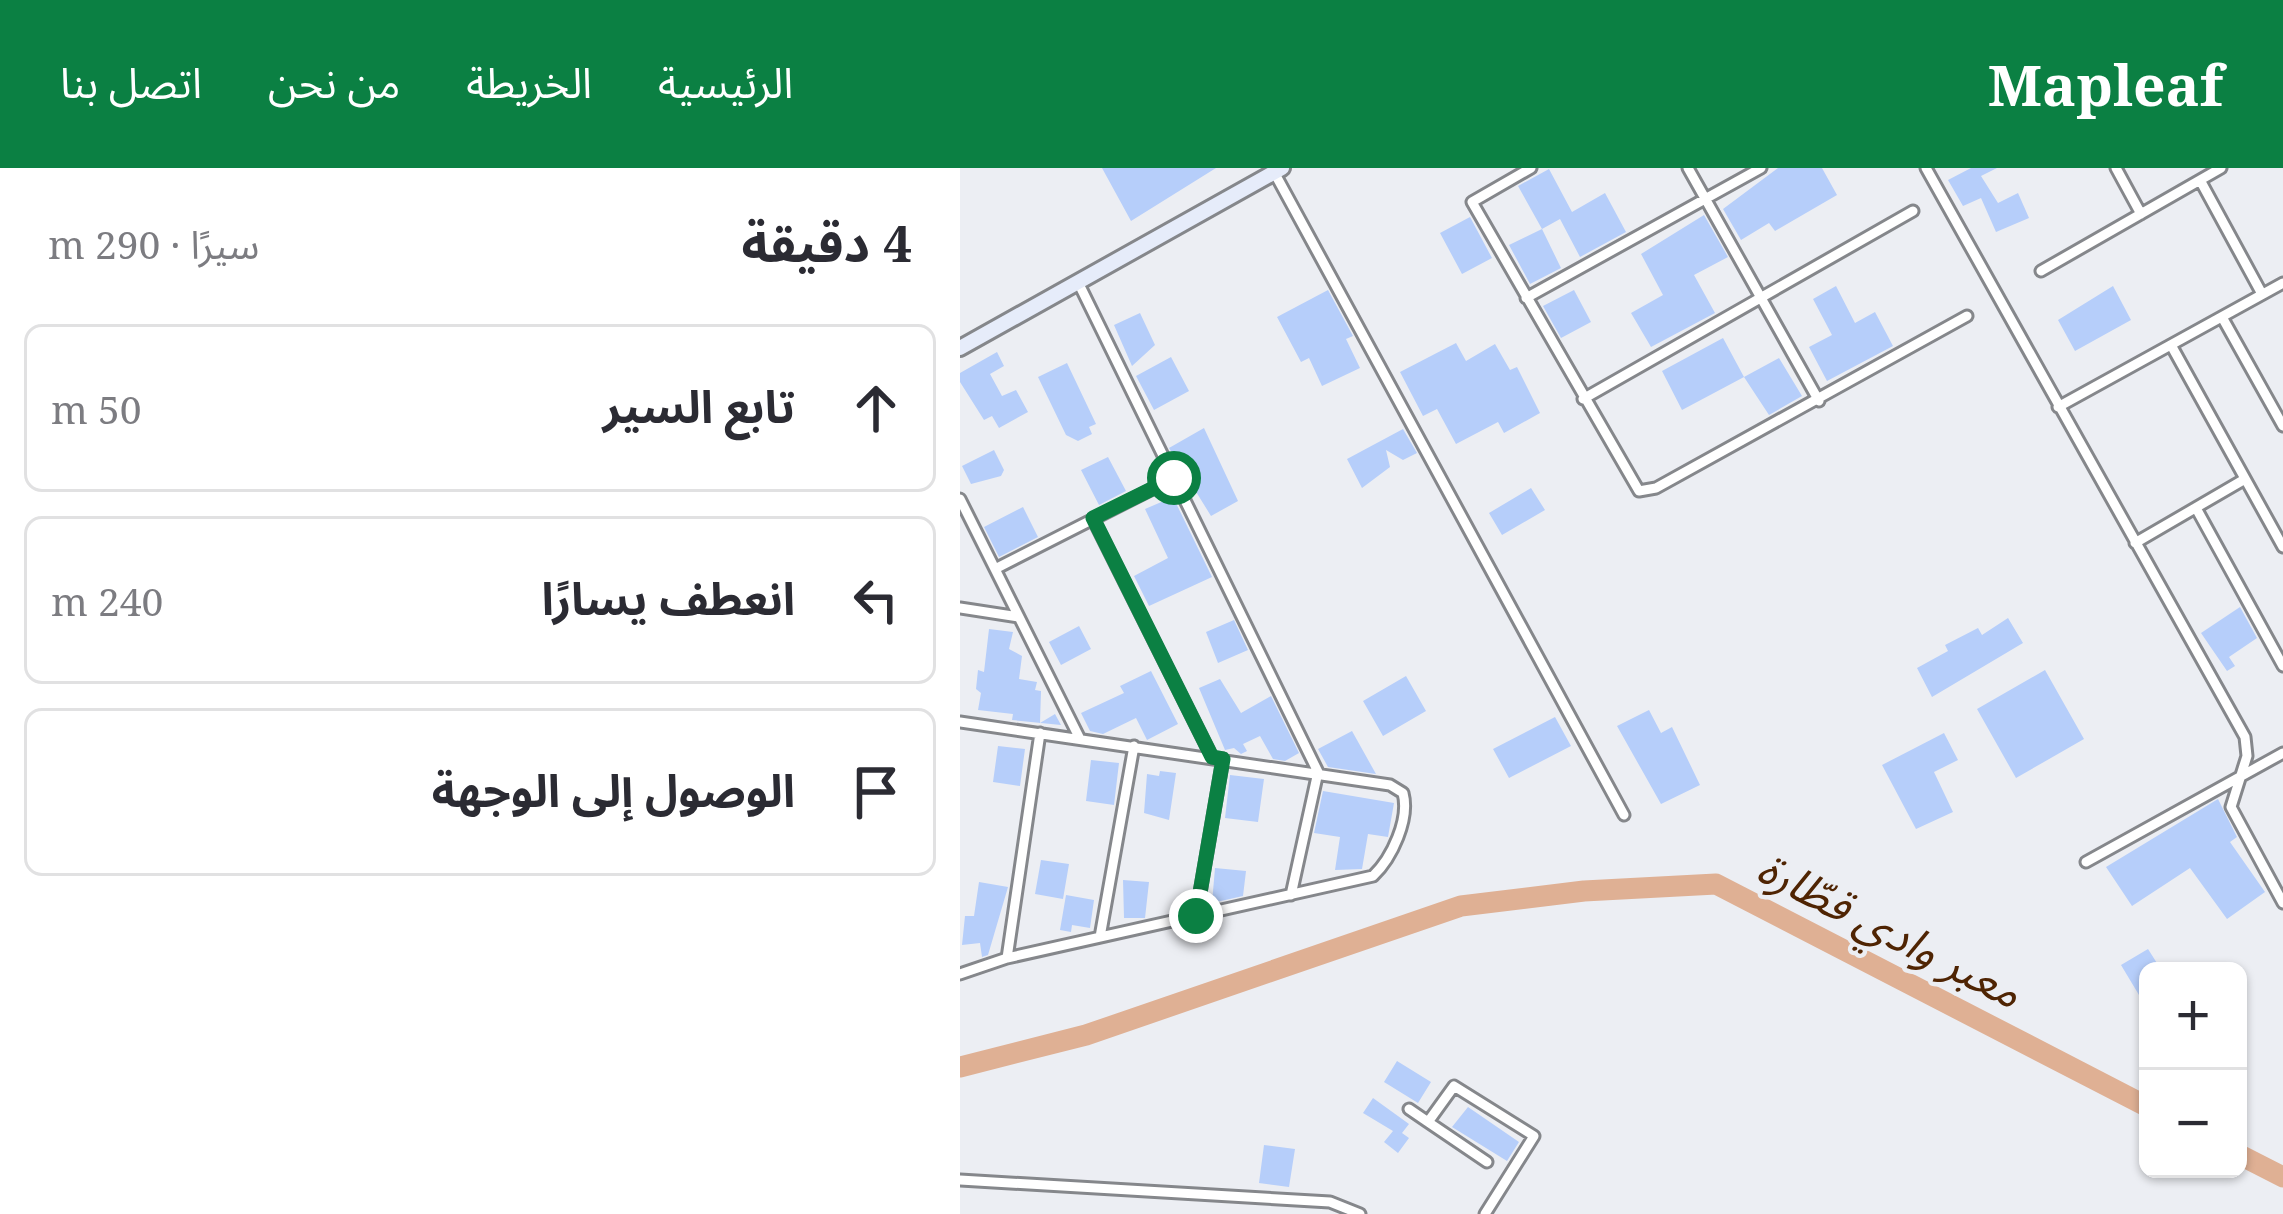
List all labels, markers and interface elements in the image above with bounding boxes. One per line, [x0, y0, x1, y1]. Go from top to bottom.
text: Mapleaf [1988, 45, 2223, 123]
text: اتصل بنا [60, 53, 202, 110]
text: من نحن [268, 53, 400, 110]
text: الخريطة [466, 53, 592, 110]
text: الرئيسية [658, 53, 793, 110]
text: 4 دقيقة [742, 207, 912, 277]
text: سيرًا · 290 m [48, 217, 259, 270]
text: تابع السير [603, 375, 795, 436]
icon: ahead [843, 375, 909, 441]
text: 50 m [51, 382, 142, 435]
route start [1147, 451, 1201, 505]
text: انعطف يسارًا [542, 567, 795, 628]
icon: left [843, 567, 909, 633]
text: 240 m [51, 574, 163, 627]
text: الوصول إلى الوجهة [432, 759, 795, 820]
icon: arrive [843, 759, 909, 825]
water label: معبر وادي قطّارة [1745, 836, 2033, 1027]
route end [1169, 889, 1223, 943]
map controls [2139, 962, 2247, 1178]
button: + [2139, 962, 2247, 1070]
button: − [2139, 1070, 2247, 1178]

